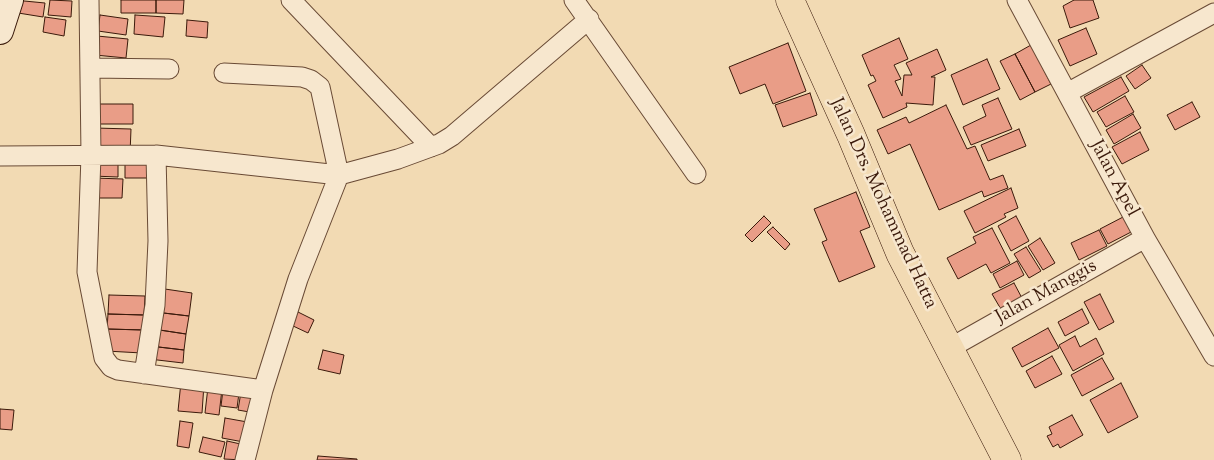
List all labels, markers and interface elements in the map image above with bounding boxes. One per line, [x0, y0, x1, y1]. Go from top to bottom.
street label: Jalan Drs. Mohammad Hatta [823, 95, 941, 313]
street label: Jalan Apel [1083, 137, 1143, 221]
street label: Jalan Manggis [992, 256, 1102, 330]

